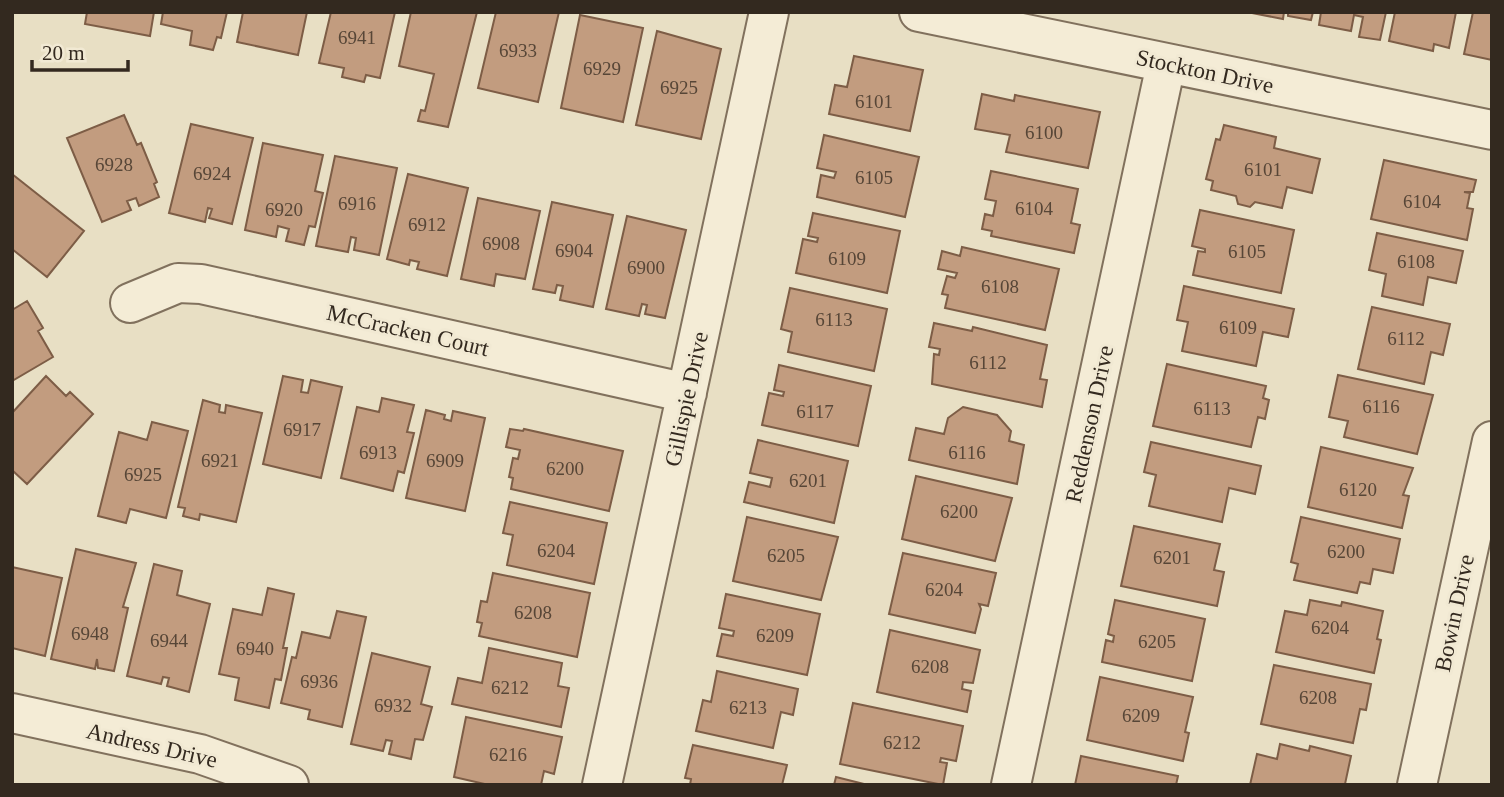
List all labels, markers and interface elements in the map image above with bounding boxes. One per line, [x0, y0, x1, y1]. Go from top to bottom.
house number: 6941 [338, 27, 376, 48]
scale bar [32, 28, 128, 72]
house number: 6933 [499, 40, 537, 61]
text: 20 m [42, 41, 85, 65]
street label: Stockton Drive [1134, 45, 1276, 98]
house number: 6929 [583, 58, 621, 79]
house number: 6925 [660, 77, 698, 98]
house number: 6101 [855, 91, 893, 112]
house number: 6100 [1025, 122, 1063, 143]
house number: 6928 [95, 154, 133, 175]
house number: 6101 [1244, 159, 1282, 180]
house number: 6924 [193, 163, 232, 184]
house number: 6105 [855, 167, 893, 188]
house number: 6104 [1403, 191, 1442, 212]
house number: 6916 [338, 193, 376, 214]
house number: 6104 [1015, 198, 1054, 219]
house number: 6920 [265, 199, 303, 220]
house number: 6912 [408, 214, 446, 235]
house number: 6908 [482, 233, 520, 254]
house number: 6904 [555, 240, 594, 261]
house number: 6105 [1228, 241, 1266, 262]
house number: 6109 [828, 248, 866, 269]
house number: 6108 [1397, 251, 1435, 272]
house number: 6900 [627, 257, 665, 278]
house number: 6108 [981, 276, 1019, 297]
street label: McCracken Court [324, 300, 492, 361]
house number: 6113 [815, 309, 853, 330]
house number: 6109 [1219, 317, 1257, 338]
house number: 6112 [1387, 328, 1425, 349]
street label: Gillispie Drive [660, 329, 713, 469]
street label: Reddenson Drive [1061, 343, 1118, 505]
house number: 6112 [969, 352, 1007, 373]
house number: 6116 [1362, 396, 1400, 417]
house number: 6113 [1193, 398, 1231, 419]
house number: 6117 [796, 401, 834, 422]
house number: 6917 [283, 419, 321, 440]
house number: 6913 [359, 442, 397, 463]
house number: 6116 [948, 442, 986, 463]
house number: 6921 [201, 450, 239, 471]
house number: 6909 [426, 450, 464, 471]
house number: 6200 [546, 458, 584, 479]
house number: 6925 [124, 464, 162, 485]
house number: 6201 [789, 470, 827, 491]
house number: 6120 [1339, 479, 1377, 500]
house number: 6200 [940, 501, 978, 522]
house number: 6204 [537, 540, 576, 561]
house number: 6200 [1327, 541, 1365, 562]
house number: 6205 [767, 545, 805, 566]
house number: 6201 [1153, 547, 1191, 568]
street label: Bowin Drive [1430, 552, 1479, 674]
house number: 6204 [925, 579, 964, 600]
house number: 6208 [514, 602, 552, 623]
house number: 6204 [1311, 617, 1350, 638]
house number: 6948 [71, 623, 109, 644]
house number: 6209 [756, 625, 794, 646]
house number: 6944 [150, 630, 189, 651]
house number: 6205 [1138, 631, 1176, 652]
house number: 6940 [236, 638, 274, 659]
house number: 6208 [911, 656, 949, 677]
house number: 6936 [300, 671, 338, 692]
house number: 6212 [491, 677, 529, 698]
house number: 6208 [1299, 687, 1337, 708]
house number: 6932 [374, 695, 412, 716]
house number: 6213 [729, 697, 767, 718]
house number: 6209 [1122, 705, 1160, 726]
street label: Andress Drive [84, 718, 220, 773]
house number: 6212 [883, 732, 921, 753]
house number: 6216 [489, 744, 527, 765]

